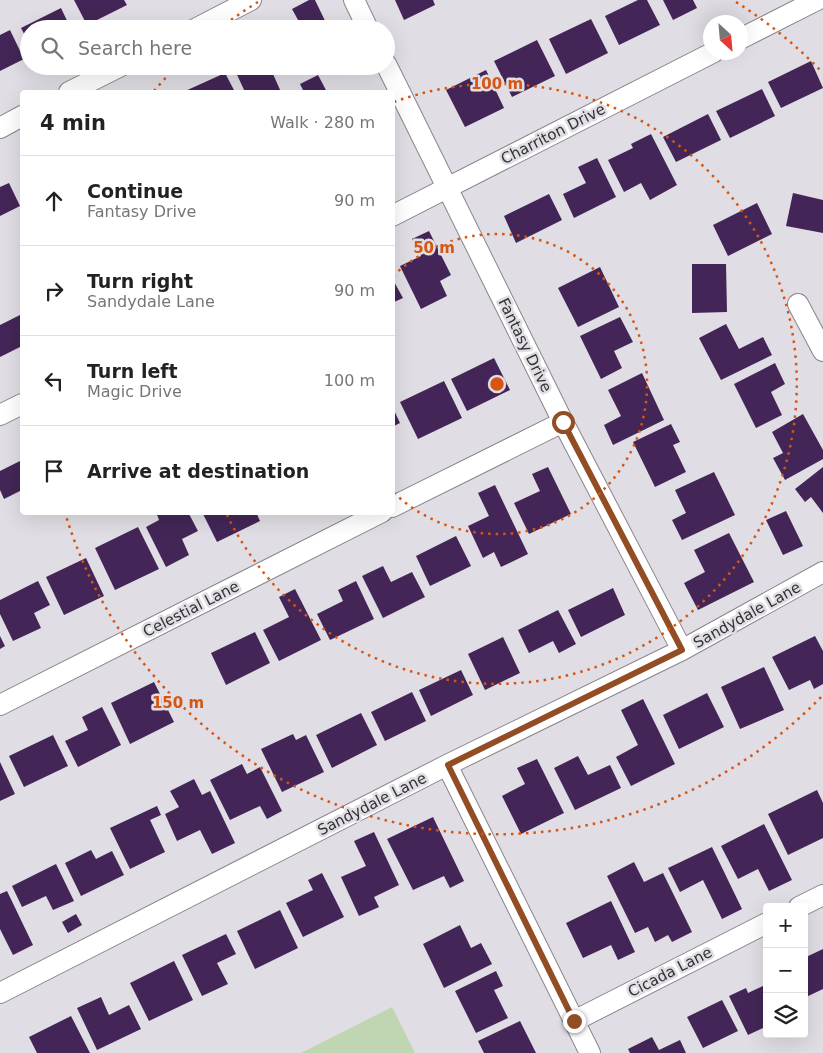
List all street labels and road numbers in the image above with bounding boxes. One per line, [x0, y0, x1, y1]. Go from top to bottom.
street label: Charriton Drive [498, 100, 608, 168]
street label: Fantasy Drive [494, 295, 556, 395]
street label: Celestial Lane [140, 577, 242, 641]
street label: Sandydale Lane [690, 578, 804, 652]
street label: Sandydale Lane [315, 769, 429, 839]
street label: Cicada Lane [625, 943, 715, 1001]

